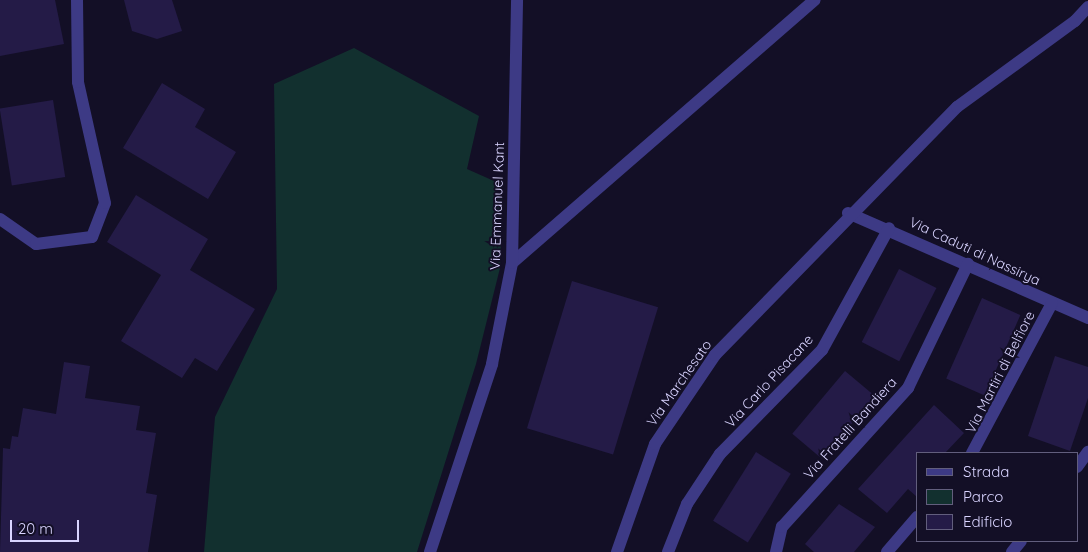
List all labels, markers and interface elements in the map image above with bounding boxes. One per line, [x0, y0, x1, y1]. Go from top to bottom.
street label: Via Emmanuel Kant [486, 142, 508, 270]
street label: Via Caduti di Nassirya [907, 213, 1043, 289]
street label: Via Martiri di Belfiore [962, 308, 1038, 436]
street label: Via Carlo Pisacane [722, 331, 816, 431]
street label: Via Marchesato [643, 337, 715, 429]
street label: Via Fratelli Bandiera [800, 374, 900, 482]
legend [916, 452, 1078, 542]
text: Strada [963, 462, 1009, 481]
text: Parco [963, 487, 1003, 506]
scale bar [12, 510, 81, 542]
text: Edificio [963, 512, 1012, 531]
text: 20 m [18, 519, 53, 538]

